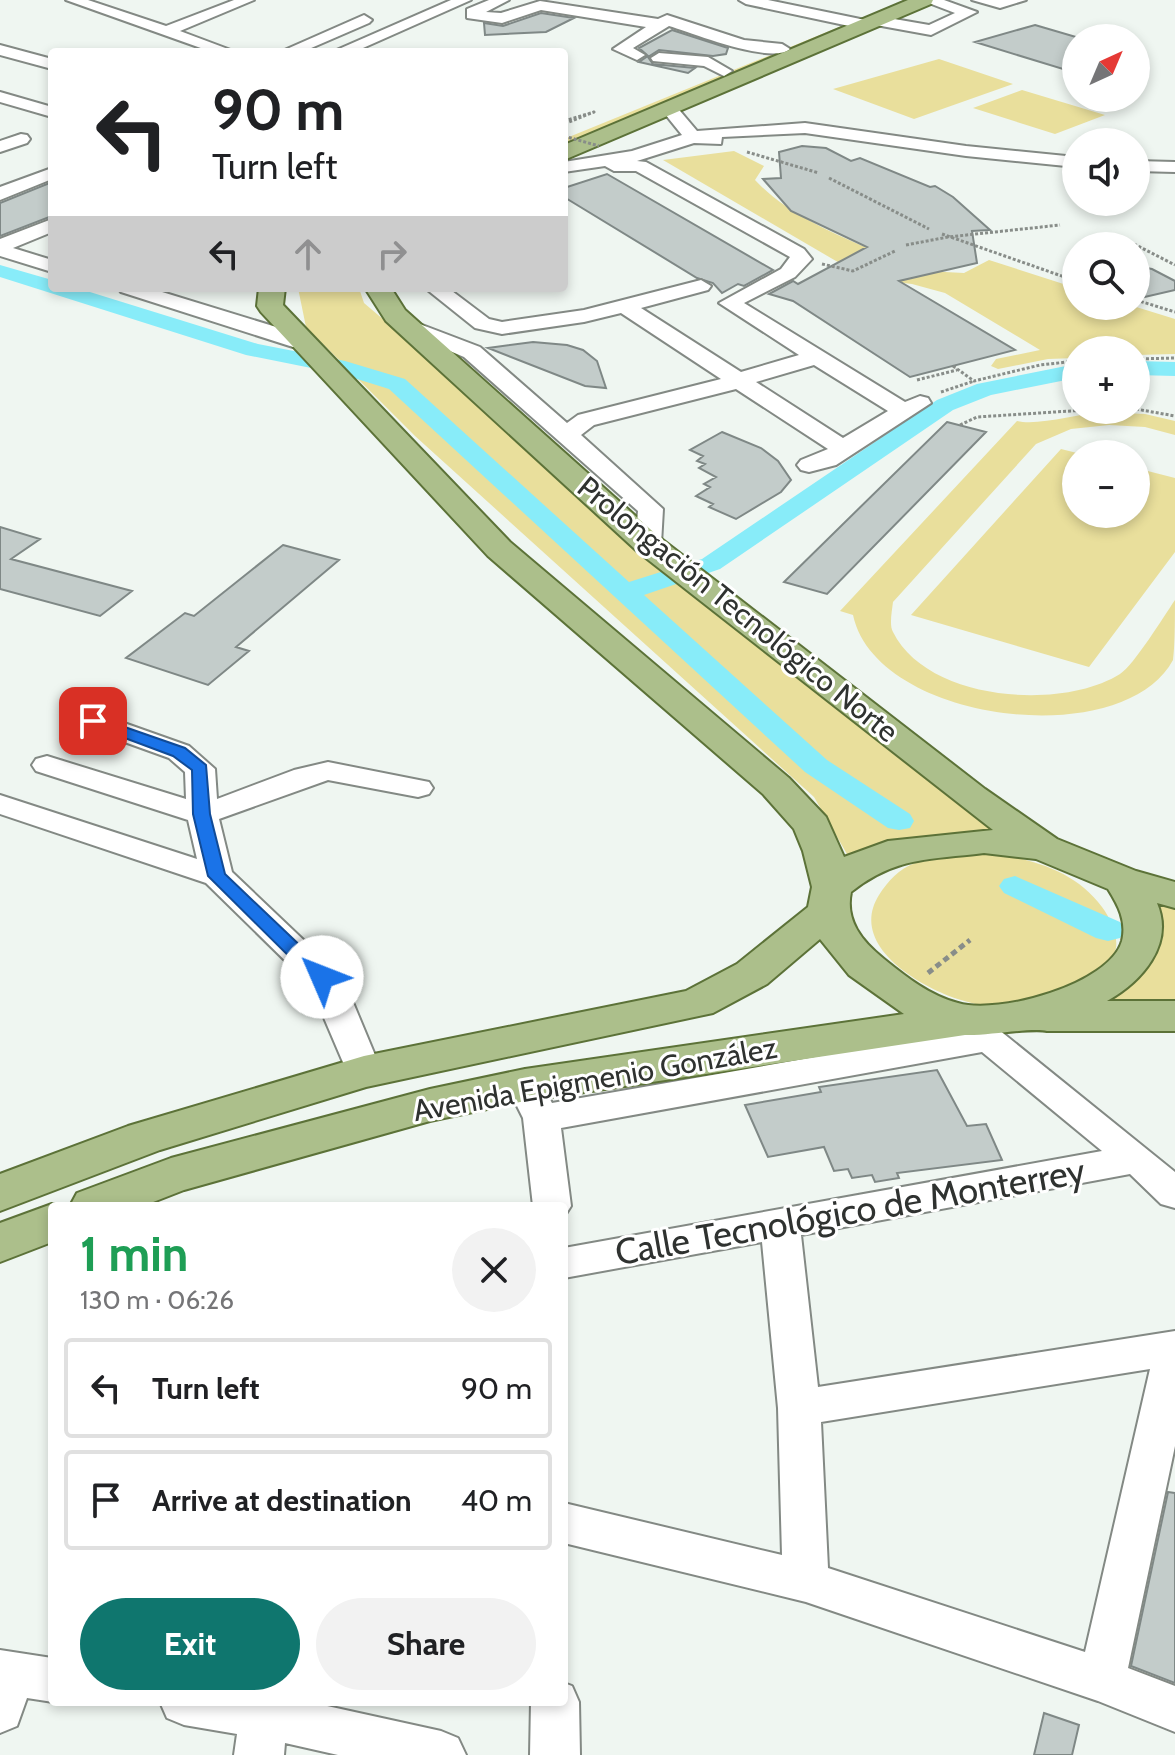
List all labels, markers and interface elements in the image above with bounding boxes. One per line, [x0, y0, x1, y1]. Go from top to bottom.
north arrow [1062, 24, 1150, 112]
map controls [1062, 24, 1150, 528]
text: 90 m [212, 76, 344, 144]
icon: left [80, 80, 184, 184]
button: sound [1062, 128, 1150, 216]
text: Turn left [212, 144, 337, 188]
icon: left [202, 232, 246, 276]
icon: ahead [286, 232, 330, 276]
icon: right [370, 232, 414, 276]
button: search [1062, 232, 1150, 320]
button: + [1062, 336, 1150, 424]
button: − [1062, 440, 1150, 528]
street label: Prolongación Tecnológico Norte [570, 468, 906, 750]
pin [59, 687, 127, 755]
icon: arrive [71, 699, 115, 743]
position arrow [280, 935, 364, 1019]
street label: Avenida Epigmenio González [410, 1029, 780, 1129]
street label: Calle Tecnológico de Monterrey [612, 1148, 1088, 1274]
text: 1 min [80, 1225, 188, 1283]
button: close [452, 1228, 536, 1312]
text: 130 m · 06:26 [80, 1284, 234, 1316]
icon: left [84, 1366, 128, 1410]
text: Turn left [152, 1370, 260, 1407]
text: 90 m [461, 1370, 532, 1407]
icon: arrive [84, 1478, 128, 1522]
text: Arrive at destination [152, 1482, 412, 1519]
text: 40 m [461, 1482, 532, 1519]
button: Exit [80, 1598, 300, 1690]
button: Share [316, 1598, 536, 1690]

